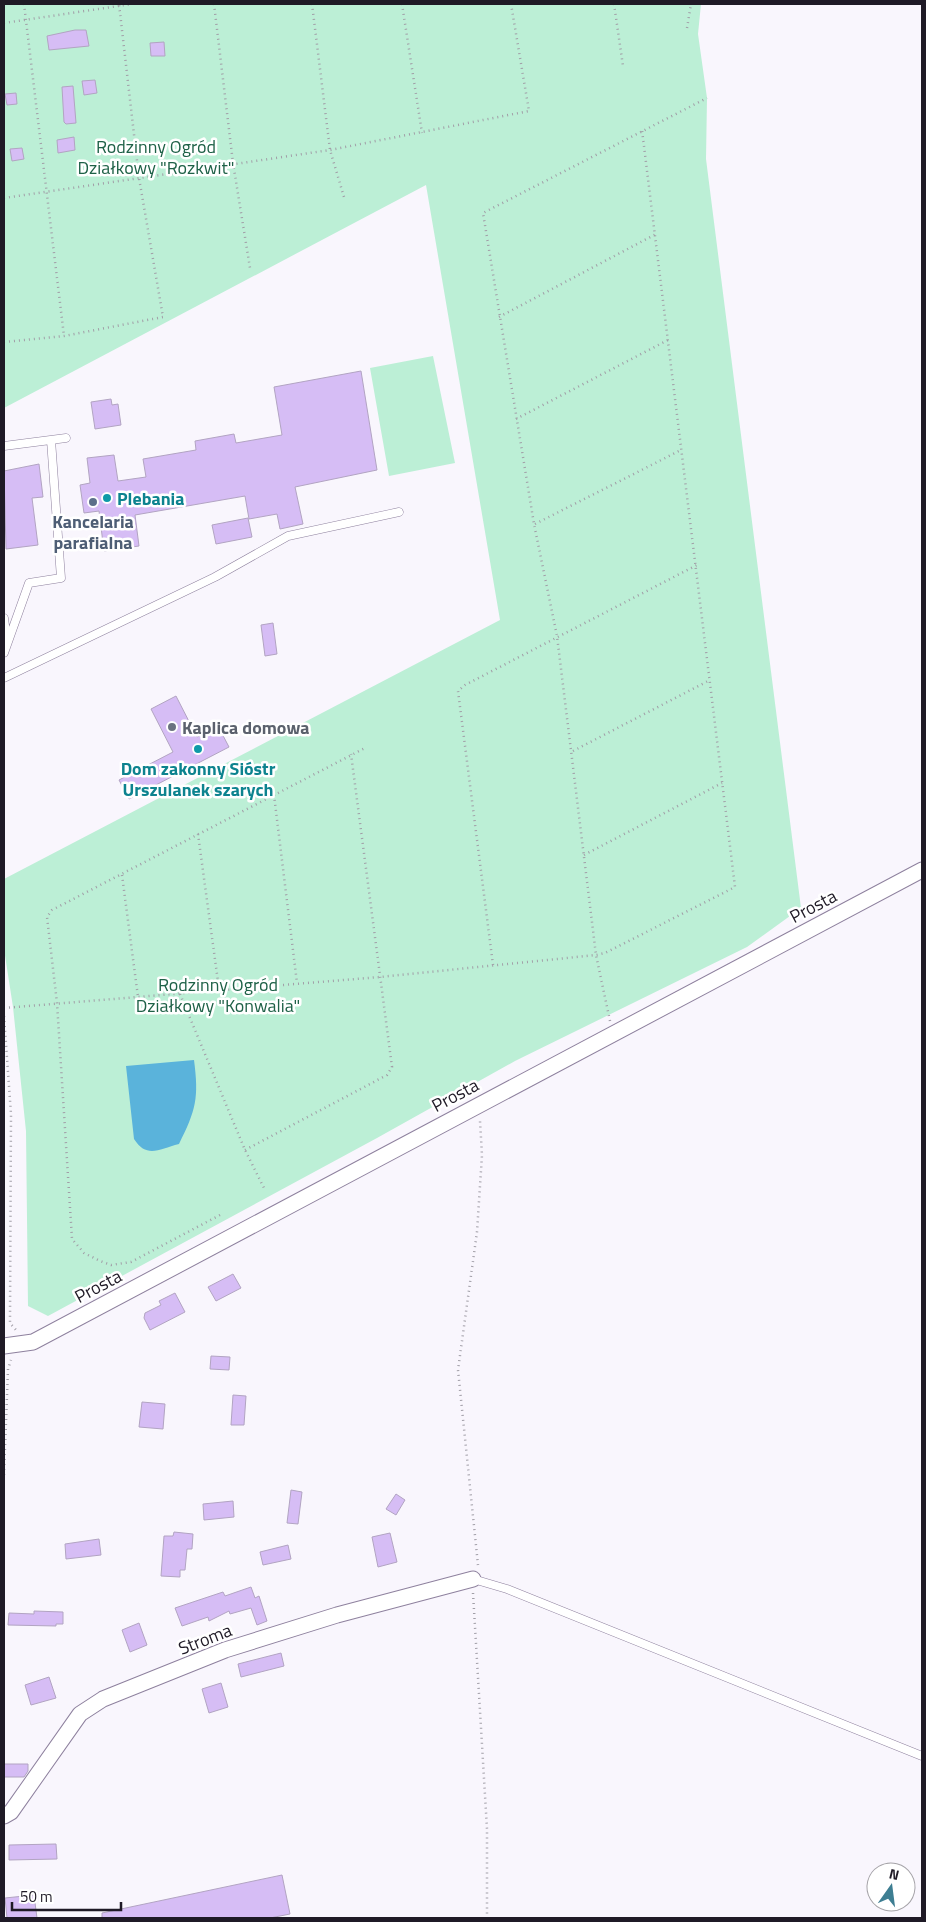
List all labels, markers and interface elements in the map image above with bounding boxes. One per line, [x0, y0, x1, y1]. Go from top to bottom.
park label: Rodzinny Ogród Działkowy "Rozkwit" [77, 133, 235, 181]
place label: Plebania [117, 485, 184, 512]
marker: Plebania [101, 492, 113, 504]
marker: Kancelaria parafialna [87, 496, 99, 508]
place label: Kancelaria parafialna [52, 508, 134, 556]
place label: Kaplica domowa [182, 714, 310, 741]
marker: Kaplica domowa [166, 721, 178, 733]
marker: Dom zakonny Sióstr Urszulanek szarych [192, 743, 204, 755]
place label: Dom zakonny Sióstr Urszulanek szarych [121, 755, 276, 803]
street label: Prosta [785, 882, 841, 930]
park label: Rodzinny Ogród Działkowy "Konwalia" [136, 971, 300, 1019]
street label: Prosta [427, 1071, 483, 1119]
street label: Prosta [70, 1262, 126, 1310]
street label: Stroma [174, 1616, 236, 1662]
north arrow [866, 1862, 916, 1912]
text: N [887, 1863, 902, 1885]
scale bar [12, 1880, 121, 1912]
text: 50 m [20, 1885, 53, 1908]

